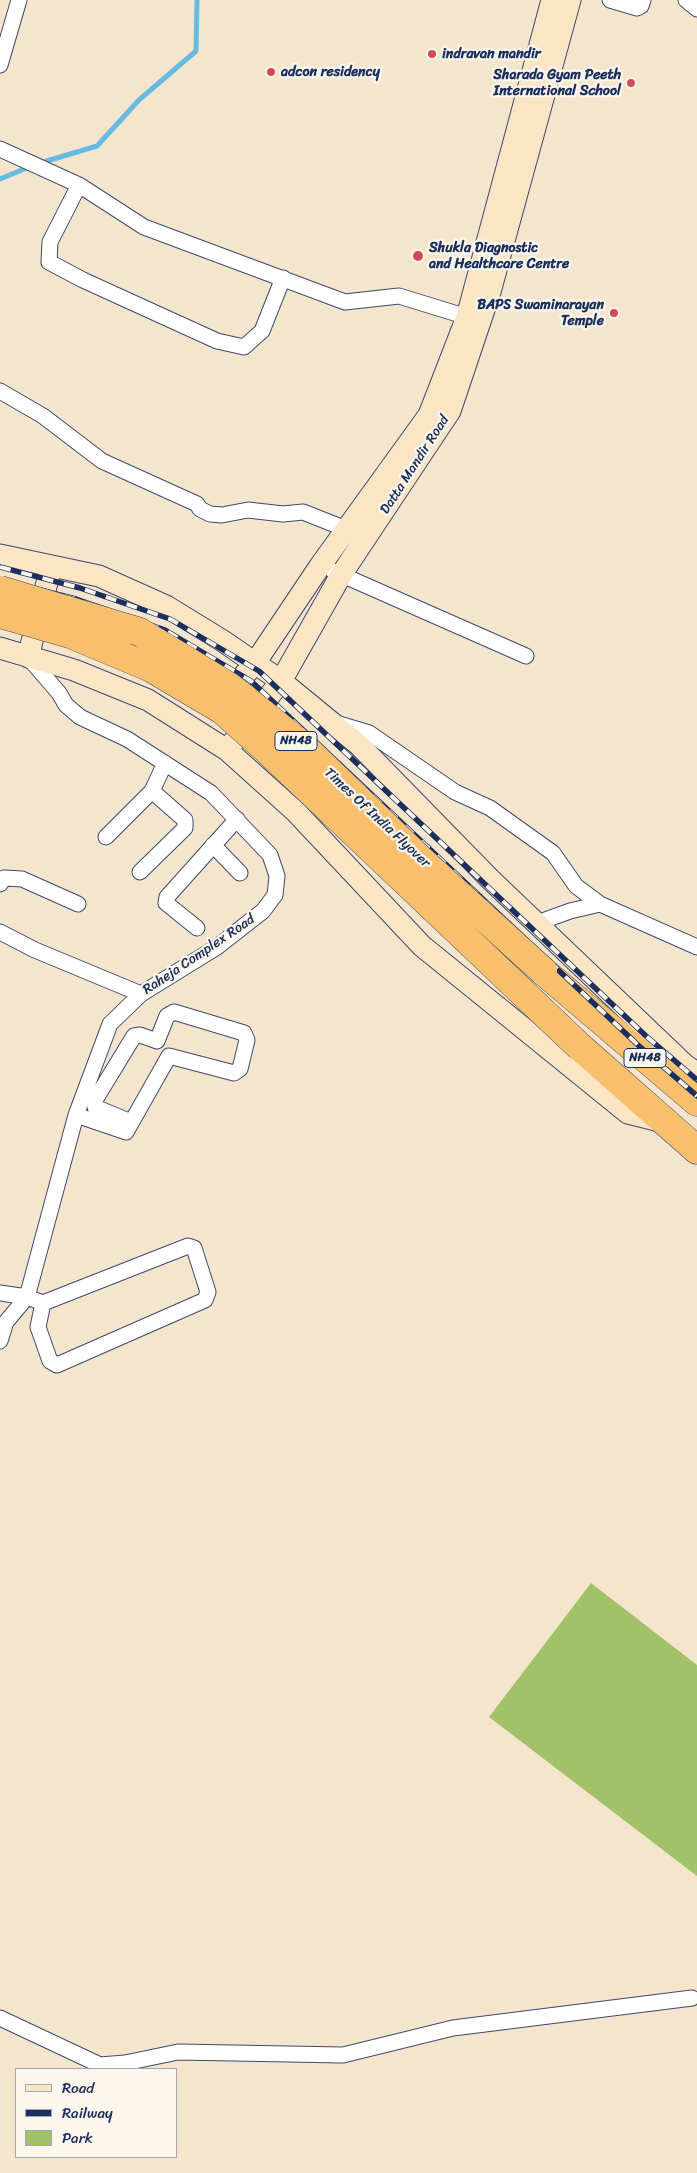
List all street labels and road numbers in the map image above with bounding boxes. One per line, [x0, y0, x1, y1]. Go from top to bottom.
street label: Datta Mandir Road [377, 413, 453, 517]
road number: NH48 [275, 731, 317, 750]
street label: Times Of India Flyover [320, 764, 434, 872]
street label: Raheja Complex Road [140, 911, 258, 999]
road number: NH48 [624, 1048, 666, 1068]

